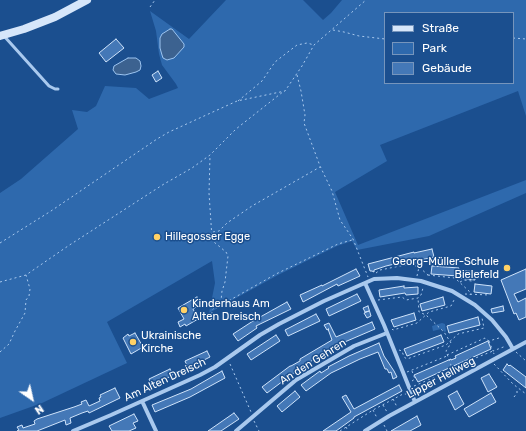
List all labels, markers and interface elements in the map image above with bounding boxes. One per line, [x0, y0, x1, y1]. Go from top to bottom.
legend [384, 12, 514, 84]
text: Straße [422, 21, 459, 35]
text: Park [422, 41, 447, 55]
text: Gebäude [422, 61, 472, 75]
place label: Hillegosser Egge [165, 230, 250, 244]
marker: Hillegosser Egge [152, 232, 162, 242]
place label: Georg-Müller-Schule Bielefeld [392, 255, 499, 281]
marker: Georg-Müller-Schule Bielefeld [502, 263, 512, 273]
place label: Kinderhaus Am Alten Dreisch [192, 297, 270, 323]
marker: Kinderhaus Am Alten Dreisch [179, 305, 189, 315]
place label: Ukrainische Kirche [141, 329, 201, 355]
street label: An den Gehren [277, 336, 349, 388]
marker: Ukrainische Kirche [128, 337, 138, 347]
street label: Lipper Hellweg [404, 354, 478, 402]
street label: Am Alten Dreisch [122, 355, 208, 405]
north arrow [12, 379, 52, 419]
text: N [32, 402, 46, 417]

